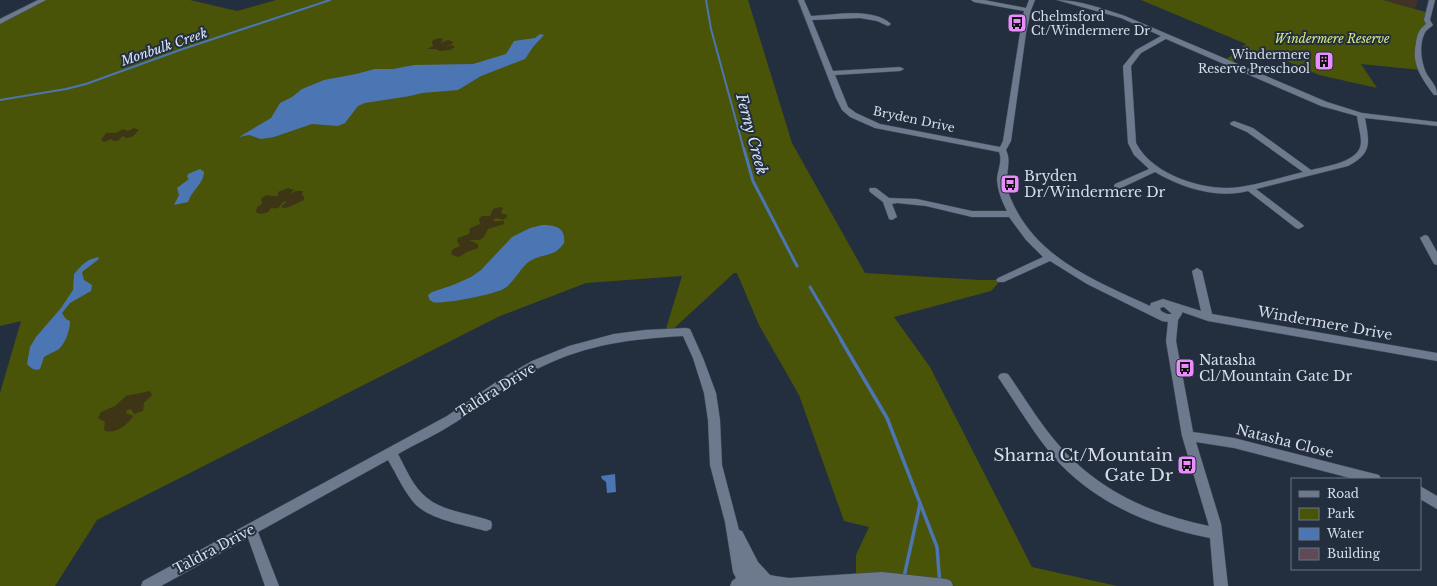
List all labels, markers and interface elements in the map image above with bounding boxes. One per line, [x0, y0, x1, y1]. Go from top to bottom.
place label: Chelmsford Ct/Windermere Dr [1031, 9, 1150, 38]
bus stop icon: Chelmsford Ct/Windermere Dr [1006, 12, 1028, 34]
water label: Monbulk Creek [118, 24, 210, 70]
park label: Windermere Reserve [1274, 31, 1390, 46]
place label: Windermere Reserve Preschool [1198, 47, 1310, 76]
building icon: Windermere Reserve Preschool [1313, 50, 1335, 72]
water label: Ferny Creek [732, 90, 772, 177]
street label: Bryden Drive [872, 103, 956, 135]
place label: Bryden Dr/Windermere Dr [1024, 167, 1166, 201]
bus stop icon: Bryden Dr/Windermere Dr [999, 173, 1021, 195]
street label: Windermere Drive [1255, 302, 1394, 344]
place label: Natasha Cl/Mountain Gate Dr [1199, 351, 1352, 385]
bus stop icon: Natasha Cl/Mountain Gate Dr [1174, 357, 1196, 379]
street label: Taldra Drive [453, 359, 539, 421]
street label: Natasha Close [1234, 420, 1336, 462]
place label: Sharna Ct/Mountain Gate Dr [993, 445, 1174, 486]
bus stop icon: Sharna Ct/Mountain Gate Dr [1176, 454, 1198, 476]
legend [1291, 478, 1421, 570]
text: Road [1327, 486, 1359, 501]
text: Park [1327, 506, 1355, 521]
street label: Taldra Drive [170, 520, 258, 578]
text: Water [1326, 526, 1364, 541]
text: Building [1327, 546, 1381, 561]

